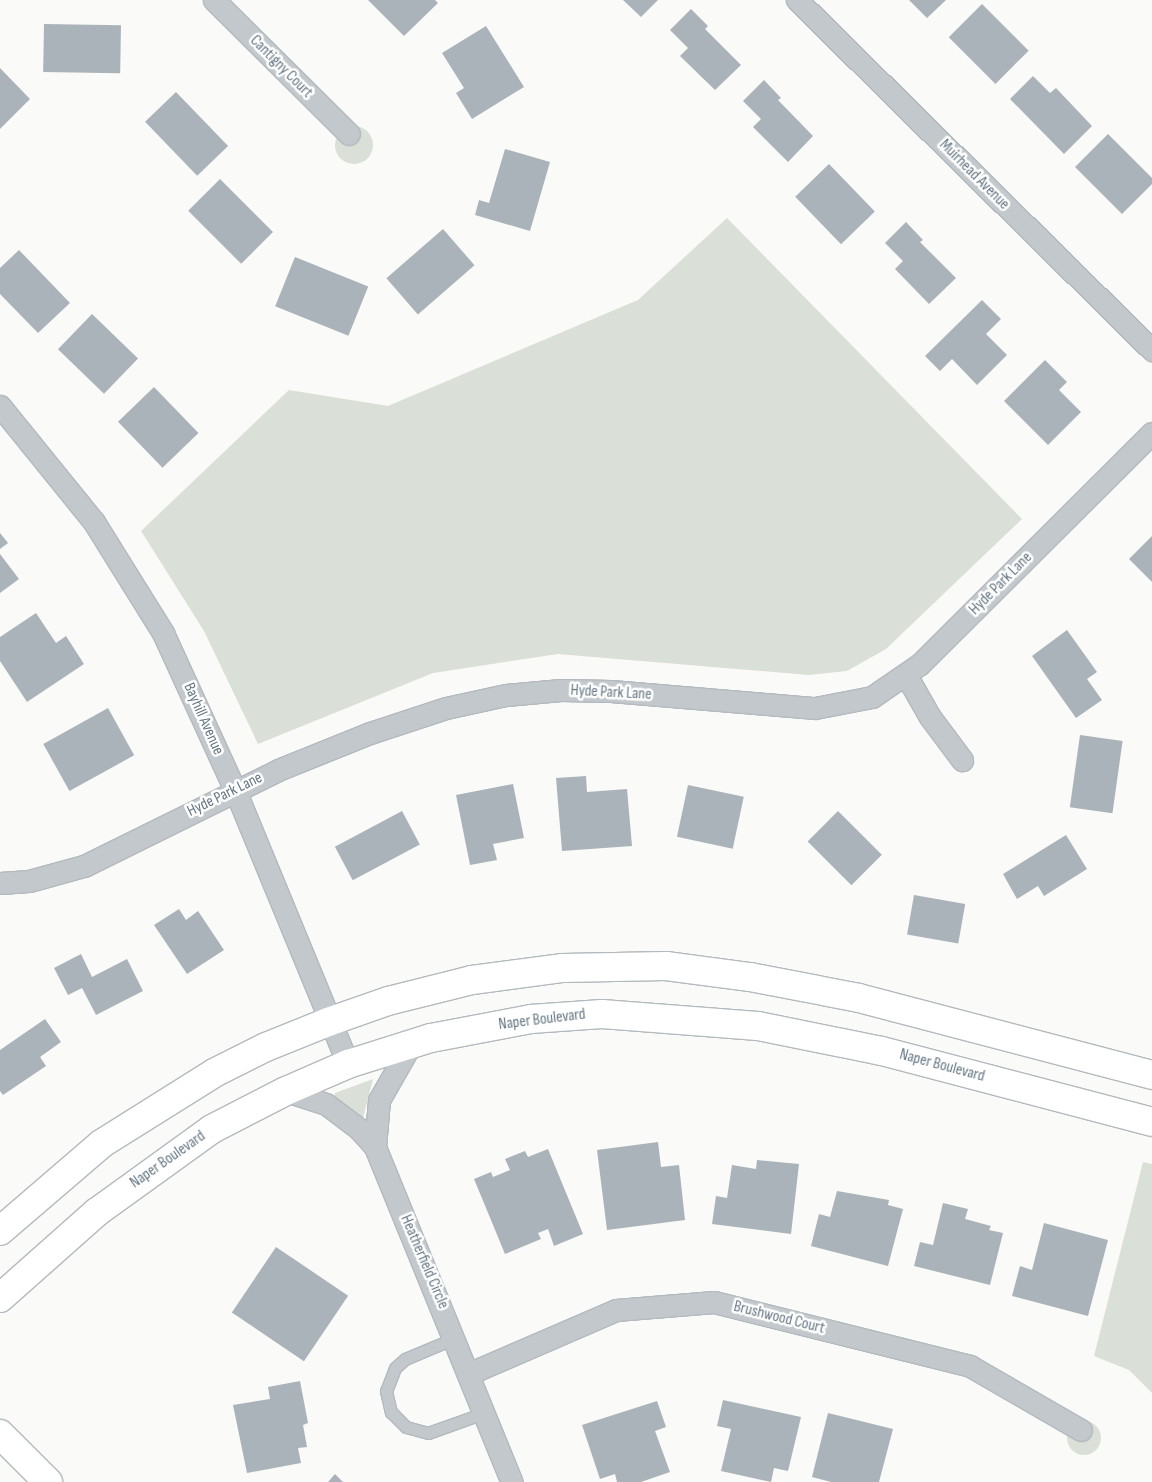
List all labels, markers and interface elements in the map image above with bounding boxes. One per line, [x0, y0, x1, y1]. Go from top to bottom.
street label: Cantigny Court [246, 32, 316, 102]
street label: Muirhead Avenue [935, 136, 1013, 214]
street label: Hyde Park Lane [966, 549, 1036, 619]
street label: Bayhill Avenue [179, 680, 227, 758]
street label: Hyde Park Lane [570, 681, 652, 705]
street label: Hyde Park Lane [184, 769, 266, 821]
street label: Naper Boulevard [497, 1005, 587, 1035]
street label: Naper Boulevard [897, 1045, 987, 1087]
street label: Naper Boulevard [127, 1127, 209, 1193]
street label: Heatherfield Circle [396, 1212, 452, 1312]
street label: Brushwood Court [732, 1297, 826, 1339]

